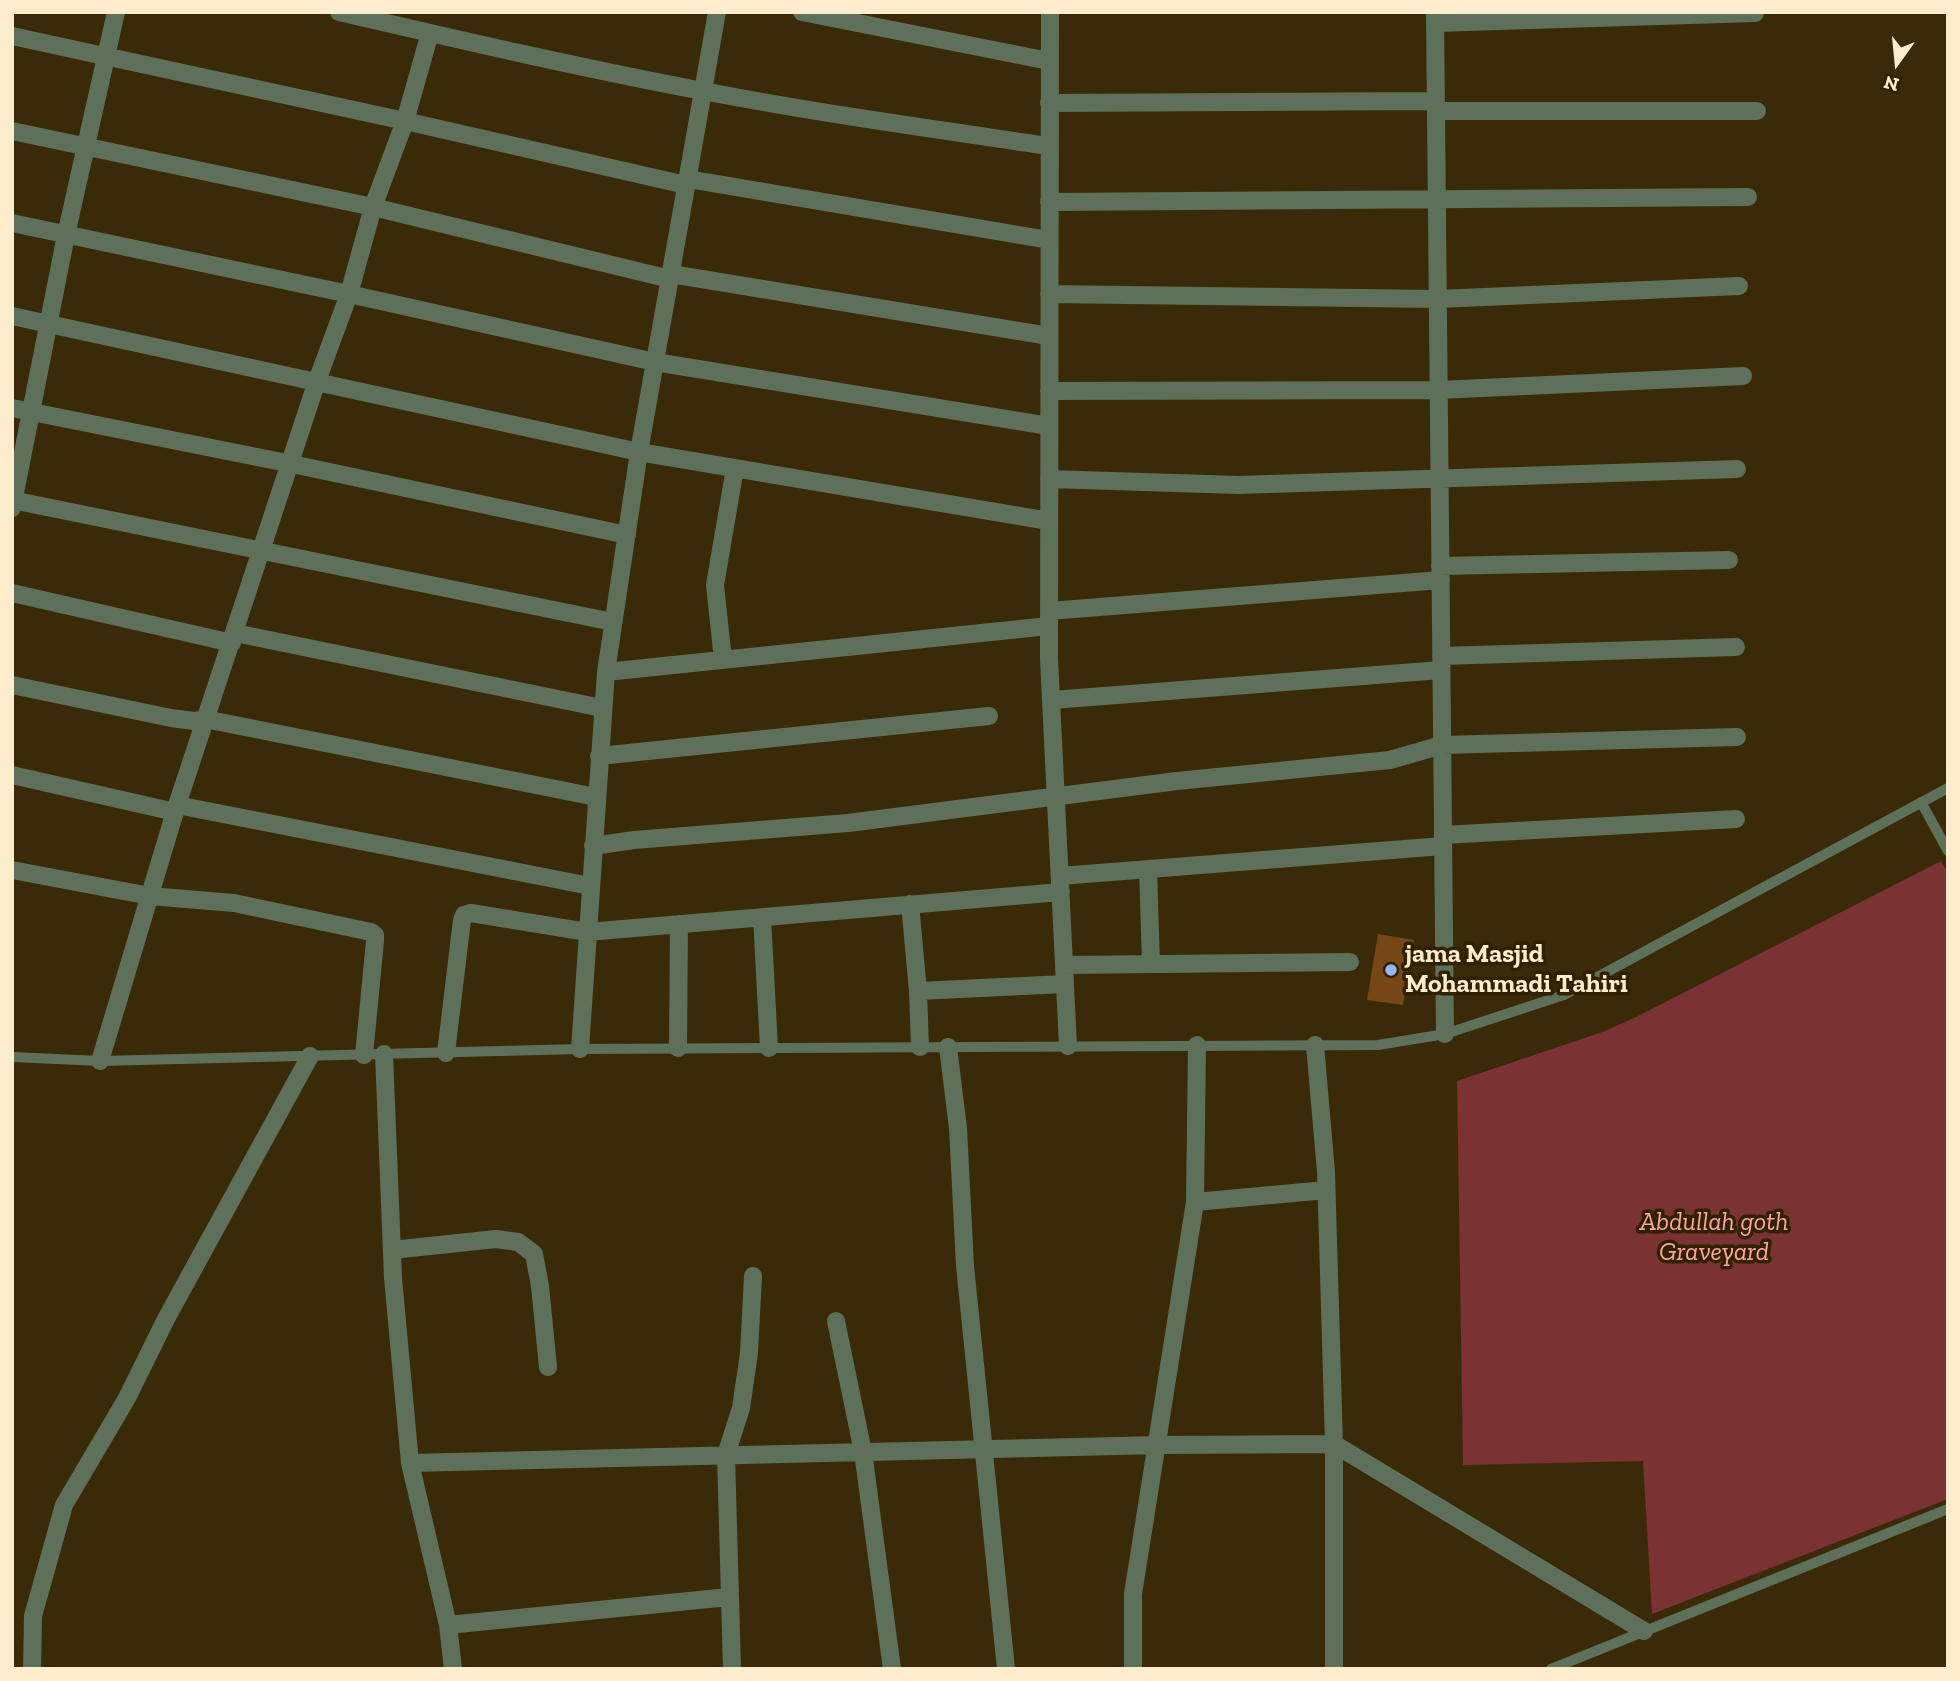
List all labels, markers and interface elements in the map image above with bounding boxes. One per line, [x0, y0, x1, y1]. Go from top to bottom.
north arrow [1862, 28, 1932, 98]
text: N [1881, 71, 1901, 97]
place label: jama Masjid Mohammadi Tahiri [1405, 939, 1628, 1000]
marker: jama Masjid Mohammadi Tahiri [1383, 962, 1399, 978]
park label: Abdullah goth Graveyard [1640, 1207, 1788, 1268]

